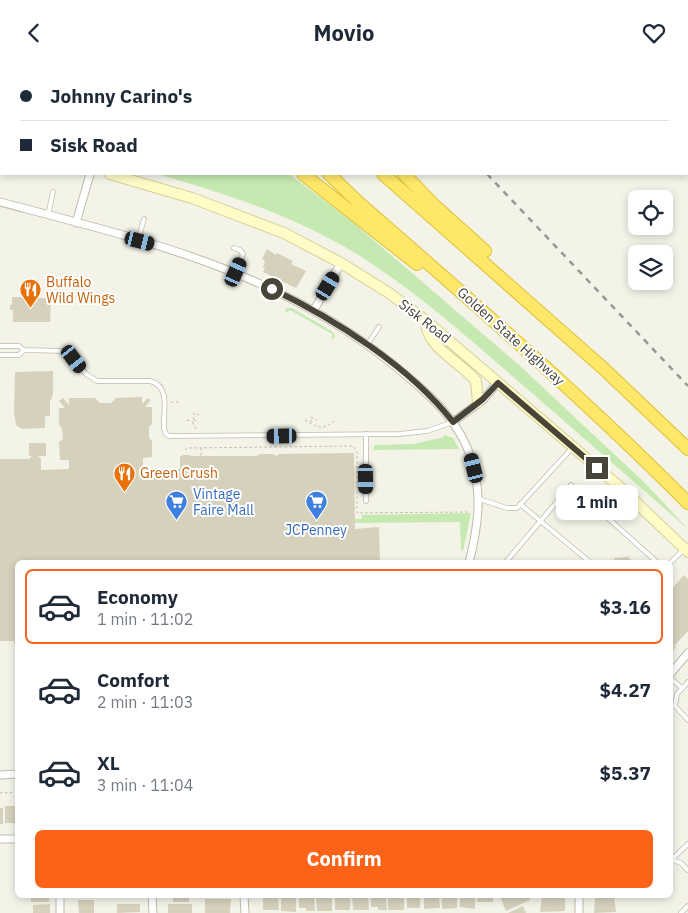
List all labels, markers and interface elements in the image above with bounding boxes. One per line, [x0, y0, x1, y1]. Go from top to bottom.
text: Movio [314, 18, 374, 47]
icon: back [20, 19, 48, 47]
icon: heart [640, 19, 668, 47]
text: Johnny Carino's [50, 84, 192, 108]
text: Sisk Road [50, 133, 138, 157]
map controls [628, 190, 673, 290]
button: locate [628, 190, 673, 235]
car [123, 230, 156, 252]
button: layers [628, 245, 673, 290]
car [223, 255, 248, 289]
car [313, 269, 342, 303]
place label: Buffalo Wild Wings [46, 273, 116, 307]
restaurant icon: Buffalo Wild Wings [18, 278, 42, 309]
route start [261, 278, 283, 300]
street label: Golden State Highway [454, 283, 568, 389]
street label: Sisk Road [395, 295, 455, 347]
car [58, 343, 89, 375]
car [266, 428, 297, 444]
car [463, 452, 484, 484]
route end [586, 457, 608, 479]
restaurant icon: Green Crush [112, 461, 136, 492]
place label: Green Crush [140, 464, 218, 482]
car [358, 464, 373, 494]
place label: Vintage Faire Mall [193, 485, 254, 519]
callout: 1 min [556, 485, 638, 521]
supermarket icon: Vintage Faire Mall [165, 490, 189, 521]
supermarket icon: JCPenney [304, 490, 328, 521]
text: 1 min [576, 492, 618, 512]
place label: JCPenney [285, 521, 347, 539]
icon: car [37, 584, 82, 629]
text: Economy [97, 585, 178, 609]
text: $3.16 [599, 595, 651, 619]
text: 1 min · 11:02 [97, 609, 193, 629]
icon: car [37, 667, 82, 712]
text: Comfort [97, 668, 170, 692]
text: $4.27 [599, 678, 651, 702]
text: 2 min · 11:03 [97, 692, 193, 712]
icon: car [37, 750, 82, 795]
text: XL [97, 751, 120, 775]
text: $5.37 [599, 761, 651, 785]
text: 3 min · 11:04 [97, 775, 193, 795]
button: Confirm [35, 830, 653, 888]

